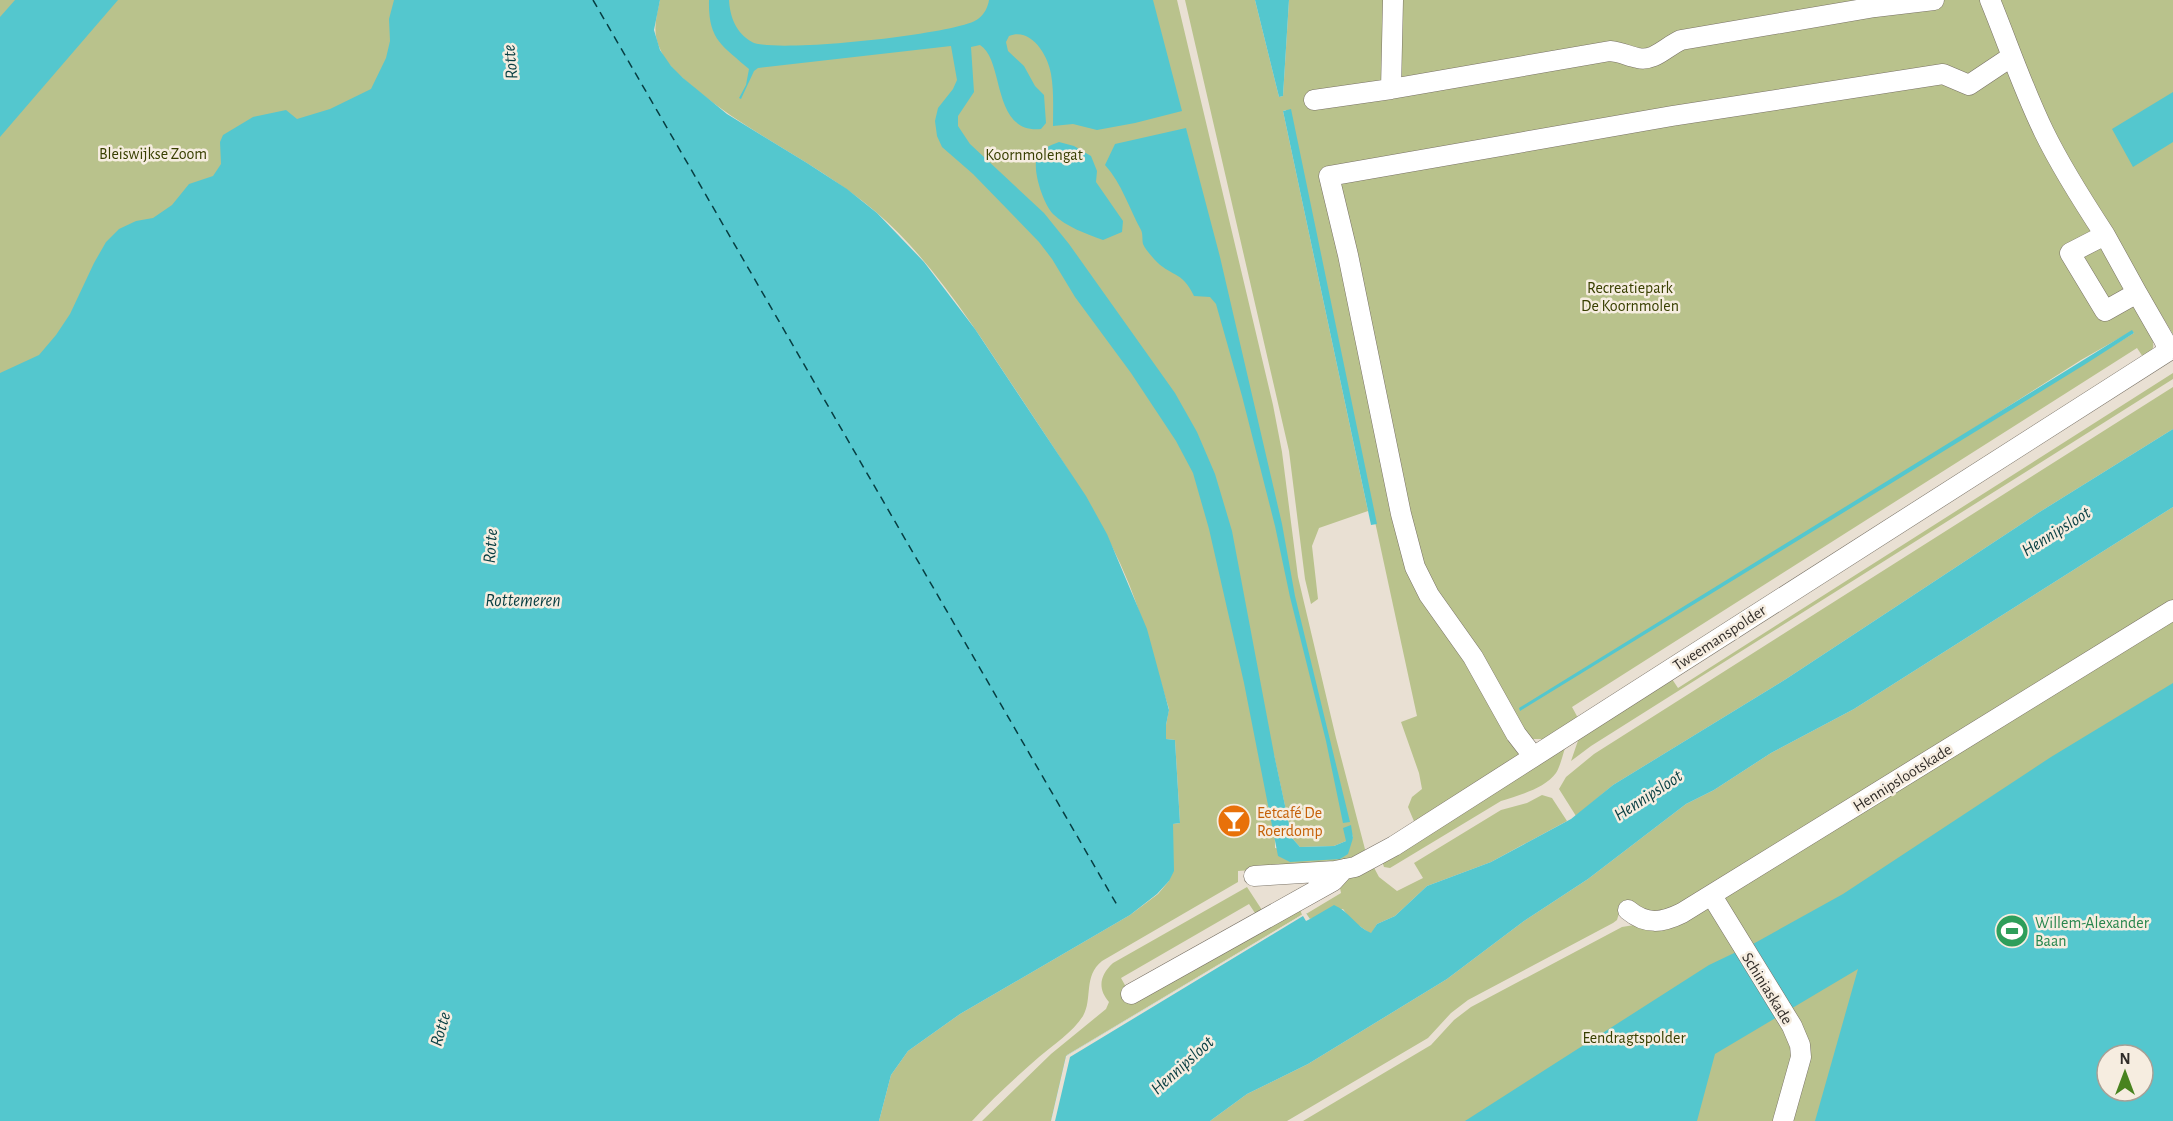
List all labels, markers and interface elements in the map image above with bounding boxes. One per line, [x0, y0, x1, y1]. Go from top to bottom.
water label: Rotte [500, 44, 521, 80]
park label: Bleiswijkse Zoom [99, 146, 207, 163]
park label: Koornmolengat [985, 147, 1083, 163]
park label: Recreatiepark De Koornmolen [1581, 280, 1679, 314]
water label: Hennipsloot [2019, 504, 2094, 560]
water label: Rotte [481, 528, 501, 564]
water label: Rottemeren [485, 592, 561, 610]
street label: Tweemanspolder [1670, 602, 1770, 674]
street label: Hennipslootskade [1850, 741, 1955, 815]
water label: Hennipsloot [1611, 767, 1686, 825]
bar icon: Eetcafé De Roerdomp [1216, 803, 1252, 839]
place label: Eetcafé De Roerdomp [1257, 805, 1323, 839]
sports icon: Willem-Alexander Baan [1994, 913, 2030, 949]
place label: Willem-Alexander Baan [2035, 915, 2150, 949]
street label: Schiniaskade [1739, 950, 1795, 1027]
water label: Rotte [428, 1010, 454, 1048]
park label: Eendragtspolder [1582, 1030, 1686, 1046]
water label: Hennipsloot [1148, 1033, 1218, 1098]
north arrow [2095, 1043, 2155, 1103]
text: N [2119, 1051, 2131, 1067]

